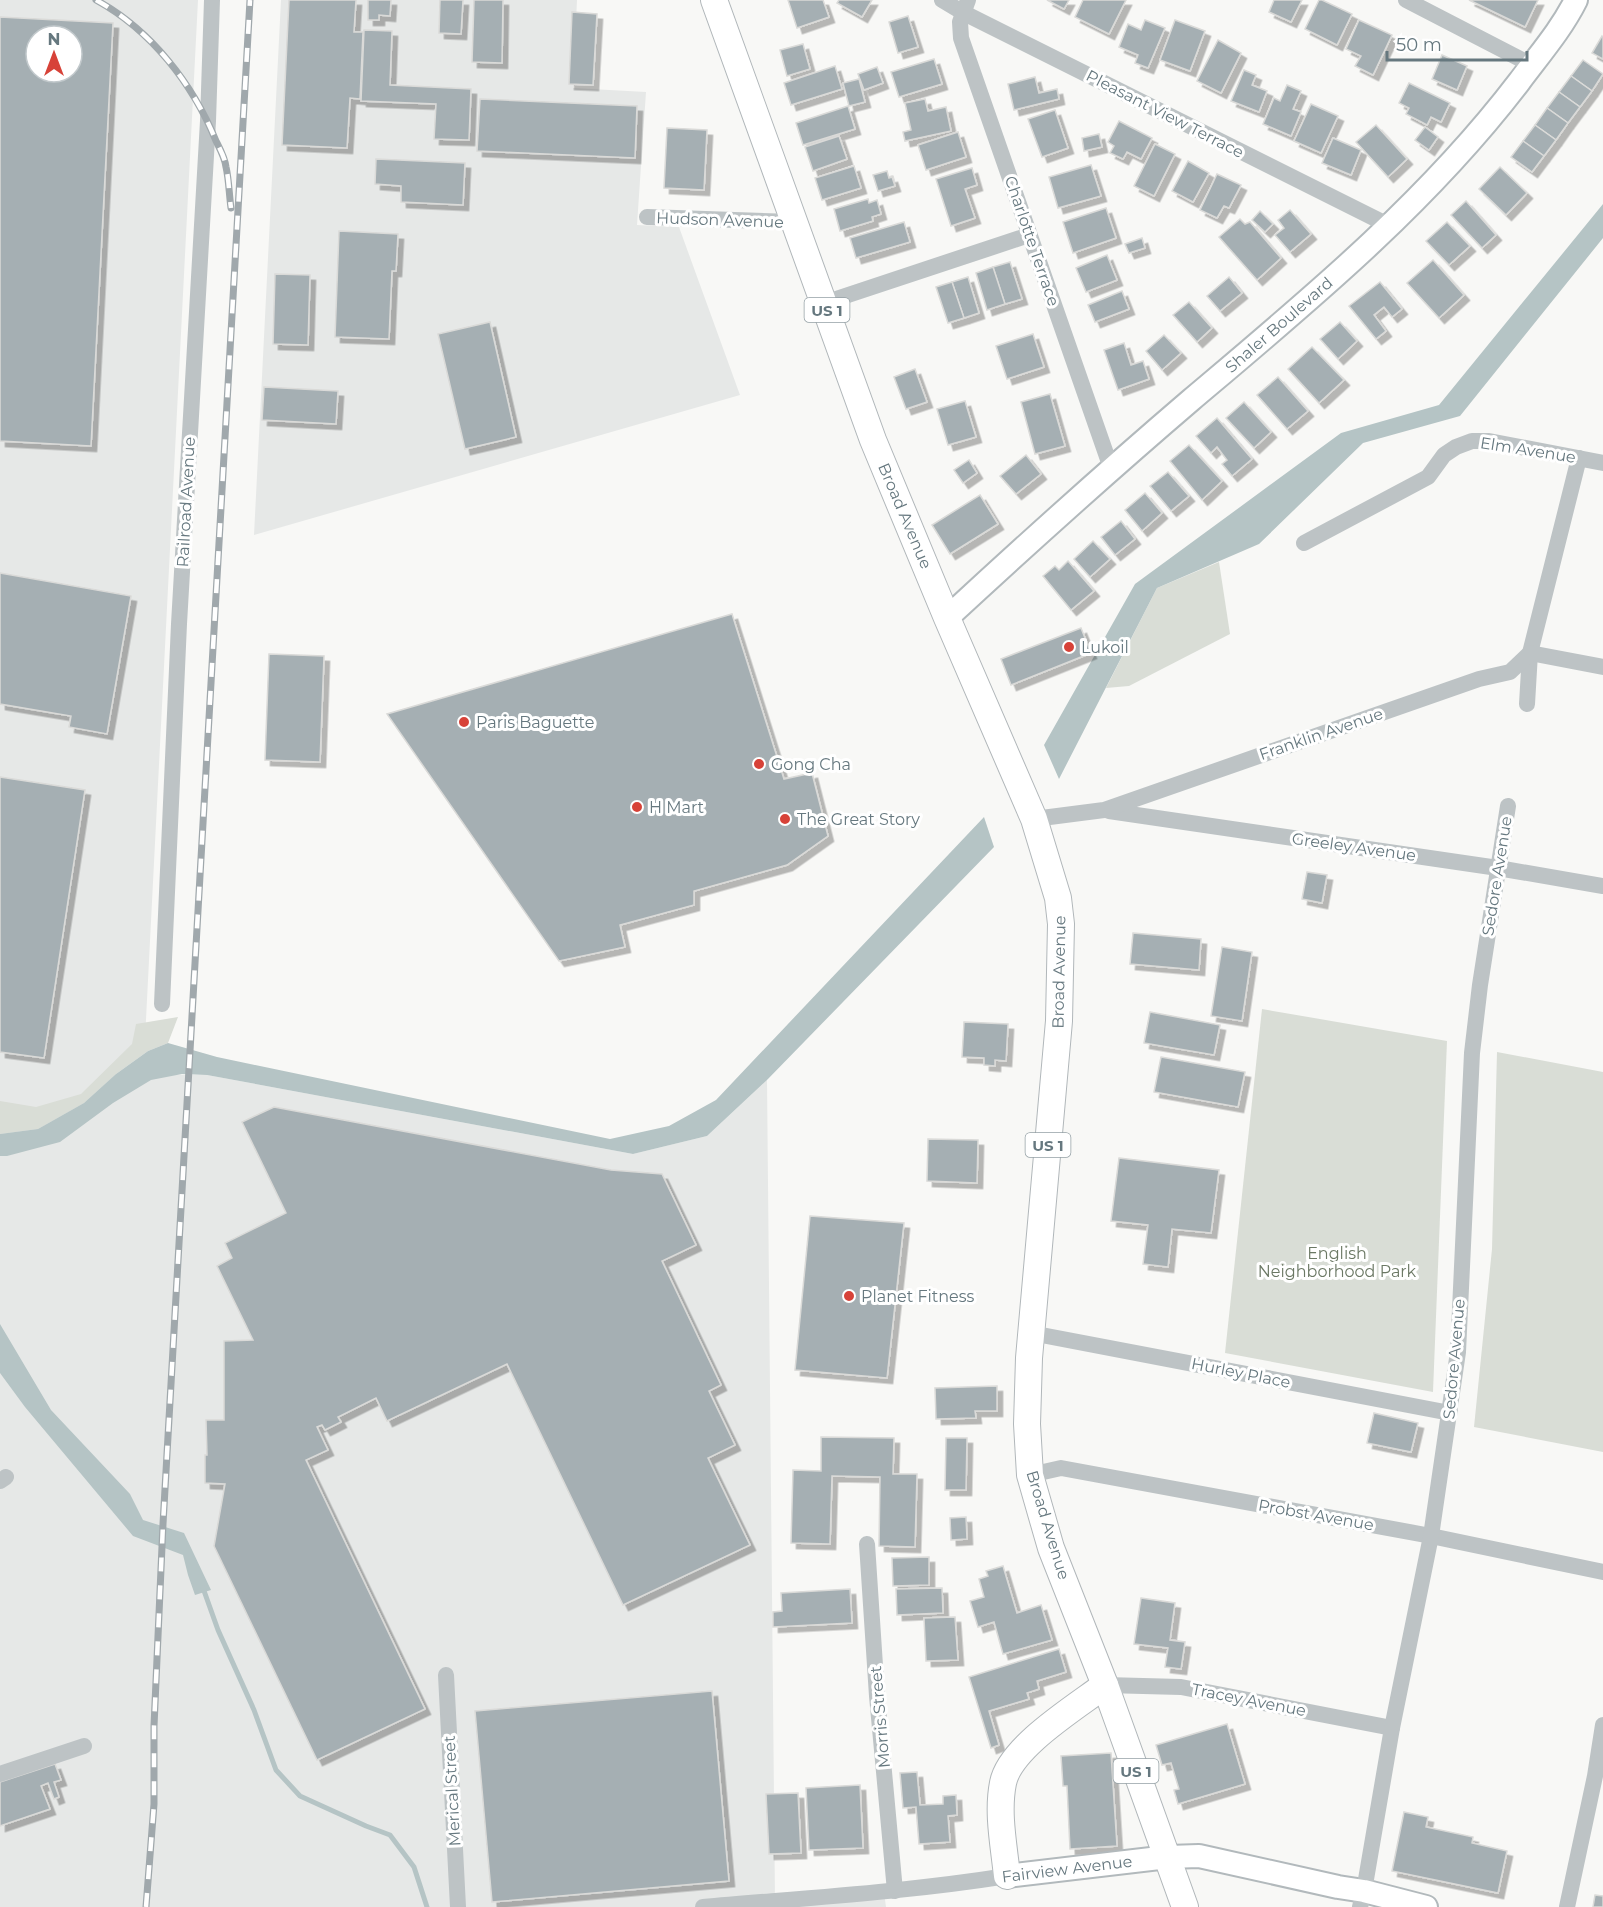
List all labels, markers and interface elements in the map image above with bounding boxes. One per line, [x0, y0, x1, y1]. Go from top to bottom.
north arrow [24, 24, 84, 84]
scale bar [1387, 24, 1526, 62]
text: N [48, 30, 60, 49]
text: 50 m [1396, 34, 1442, 56]
street label: Pleasant View Terrace [1083, 66, 1247, 162]
street label: Charlotte Terrace [1001, 173, 1063, 309]
street label: Hudson Avenue [656, 208, 784, 232]
street label: Shaler Boulevard [1221, 273, 1337, 377]
road number: US 1 [804, 298, 850, 322]
street label: Elm Avenue [1479, 433, 1577, 467]
street label: Railroad Avenue [173, 436, 199, 568]
street label: Broad Avenue [874, 460, 936, 572]
place label: Lukoil [1081, 638, 1129, 657]
marker: Lukoil [1062, 640, 1076, 654]
street label: Franklin Avenue [1257, 704, 1385, 764]
place label: Paris Baguette [476, 713, 594, 732]
marker: Paris Baguette [457, 715, 471, 729]
place label: Gong Cha [771, 755, 851, 774]
marker: Gong Cha [752, 757, 766, 771]
place label: H Mart [649, 798, 705, 817]
marker: H Mart [630, 800, 644, 814]
place label: The Great Story [797, 810, 920, 829]
marker: The Great Story [778, 812, 792, 826]
street label: Sedore Avenue [1478, 815, 1516, 937]
street label: Greeley Avenue [1291, 829, 1417, 865]
street label: Broad Avenue [1049, 915, 1069, 1029]
road number: US 1 [1026, 1133, 1070, 1157]
park label: English Neighborhood Park [1258, 1244, 1417, 1281]
place label: Planet Fitness [861, 1287, 974, 1306]
marker: Planet Fitness [842, 1289, 856, 1303]
street label: Sedore Avenue [1439, 1298, 1469, 1420]
street label: Hurley Place [1190, 1354, 1292, 1392]
street label: Broad Avenue [1022, 1468, 1074, 1582]
street label: Probst Avenue [1257, 1495, 1375, 1535]
street label: Morris Street [866, 1665, 894, 1769]
street label: Tracey Avenue [1190, 1680, 1308, 1720]
street label: Merical Street [440, 1735, 464, 1847]
road number: US 1 [1114, 1759, 1158, 1783]
street label: Fairview Avenue [1001, 1852, 1133, 1886]

